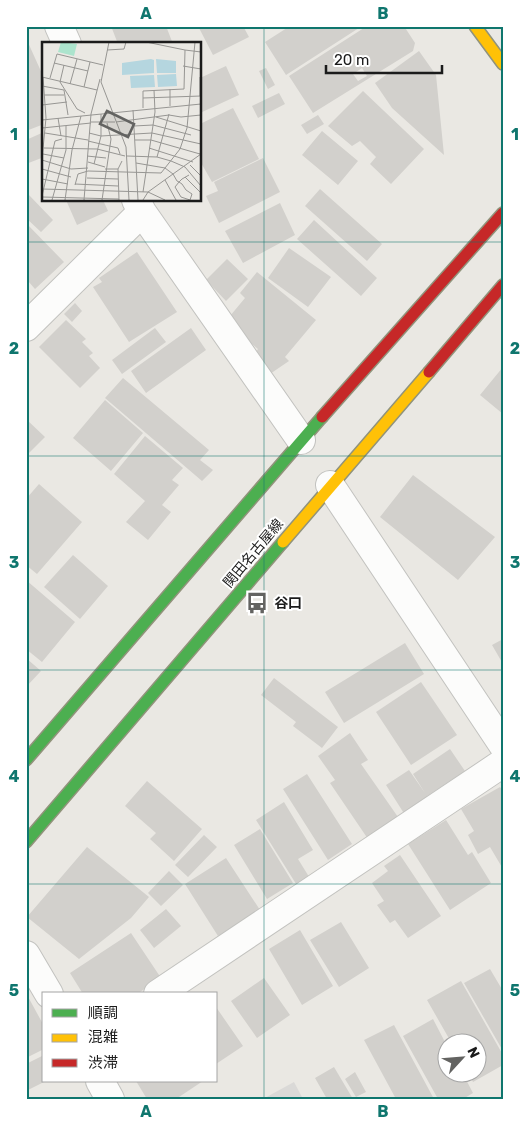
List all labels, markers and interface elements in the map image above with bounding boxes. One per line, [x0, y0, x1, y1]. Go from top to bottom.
text: A [140, 4, 152, 23]
text: B [377, 4, 389, 23]
inset map [42, 42, 201, 201]
scale bar [326, 42, 443, 74]
text: 20 m [334, 51, 369, 69]
text: 1 [10, 125, 18, 144]
text: 1 [511, 125, 519, 144]
text: 2 [9, 339, 19, 358]
text: 2 [510, 339, 520, 358]
street label: 関田名古屋線 [220, 516, 287, 591]
text: 3 [9, 553, 19, 572]
text: 3 [510, 553, 520, 572]
bus stop icon: 谷口 [244, 590, 270, 616]
place label: 谷口 [274, 595, 302, 612]
text: 4 [9, 767, 20, 786]
text: 4 [510, 767, 521, 786]
text: 5 [9, 981, 19, 1000]
text: 5 [510, 981, 520, 1000]
legend [42, 992, 218, 1082]
text: 順調 [88, 1004, 118, 1022]
text: 混雑 [88, 1028, 118, 1046]
north arrow [436, 1032, 486, 1082]
text: N [463, 1044, 483, 1061]
text: 渋滞 [88, 1054, 118, 1072]
text: A [140, 1102, 152, 1121]
text: B [377, 1102, 389, 1121]

